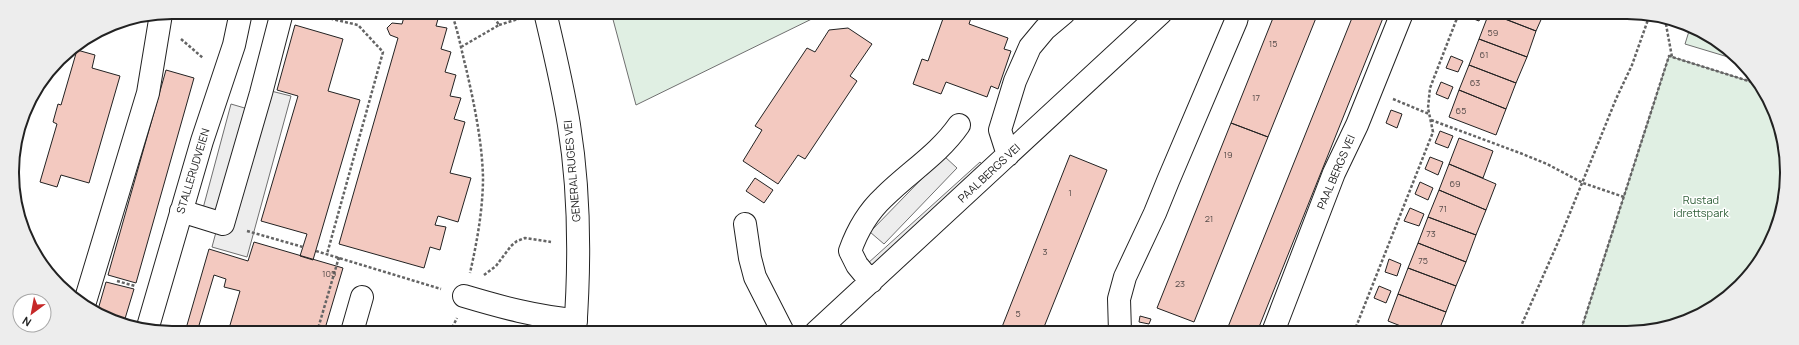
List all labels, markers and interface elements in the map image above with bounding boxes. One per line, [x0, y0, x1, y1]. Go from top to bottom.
house number: 59 [1488, 26, 1498, 39]
house number: 15 [1269, 37, 1277, 50]
house number: 61 [1480, 48, 1488, 61]
house number: 63 [1470, 76, 1480, 89]
house number: 17 [1252, 91, 1260, 104]
house number: 65 [1456, 104, 1466, 117]
street label: GENERAL RUGES VEI [560, 120, 583, 222]
street label: STALLERUDVEIEN [172, 126, 213, 215]
street label: PAAL BERGS VEI [1313, 132, 1358, 211]
street label: PAAL BERGS VEI [954, 140, 1023, 205]
house number: 19 [1223, 148, 1233, 161]
house number: 69 [1449, 177, 1461, 190]
house number: 1 [1068, 186, 1072, 199]
park label: Rustad idrettspark [1673, 192, 1729, 220]
house number: 71 [1439, 202, 1447, 215]
house number: 21 [1205, 212, 1213, 225]
house number: 73 [1426, 227, 1436, 240]
house number: 3 [1043, 245, 1048, 258]
house number: 75 [1418, 254, 1428, 267]
house number: 105 [322, 267, 336, 280]
house number: 23 [1175, 277, 1185, 290]
north arrow [12, 293, 52, 333]
house number: 5 [1015, 307, 1021, 320]
text: N [19, 313, 34, 330]

